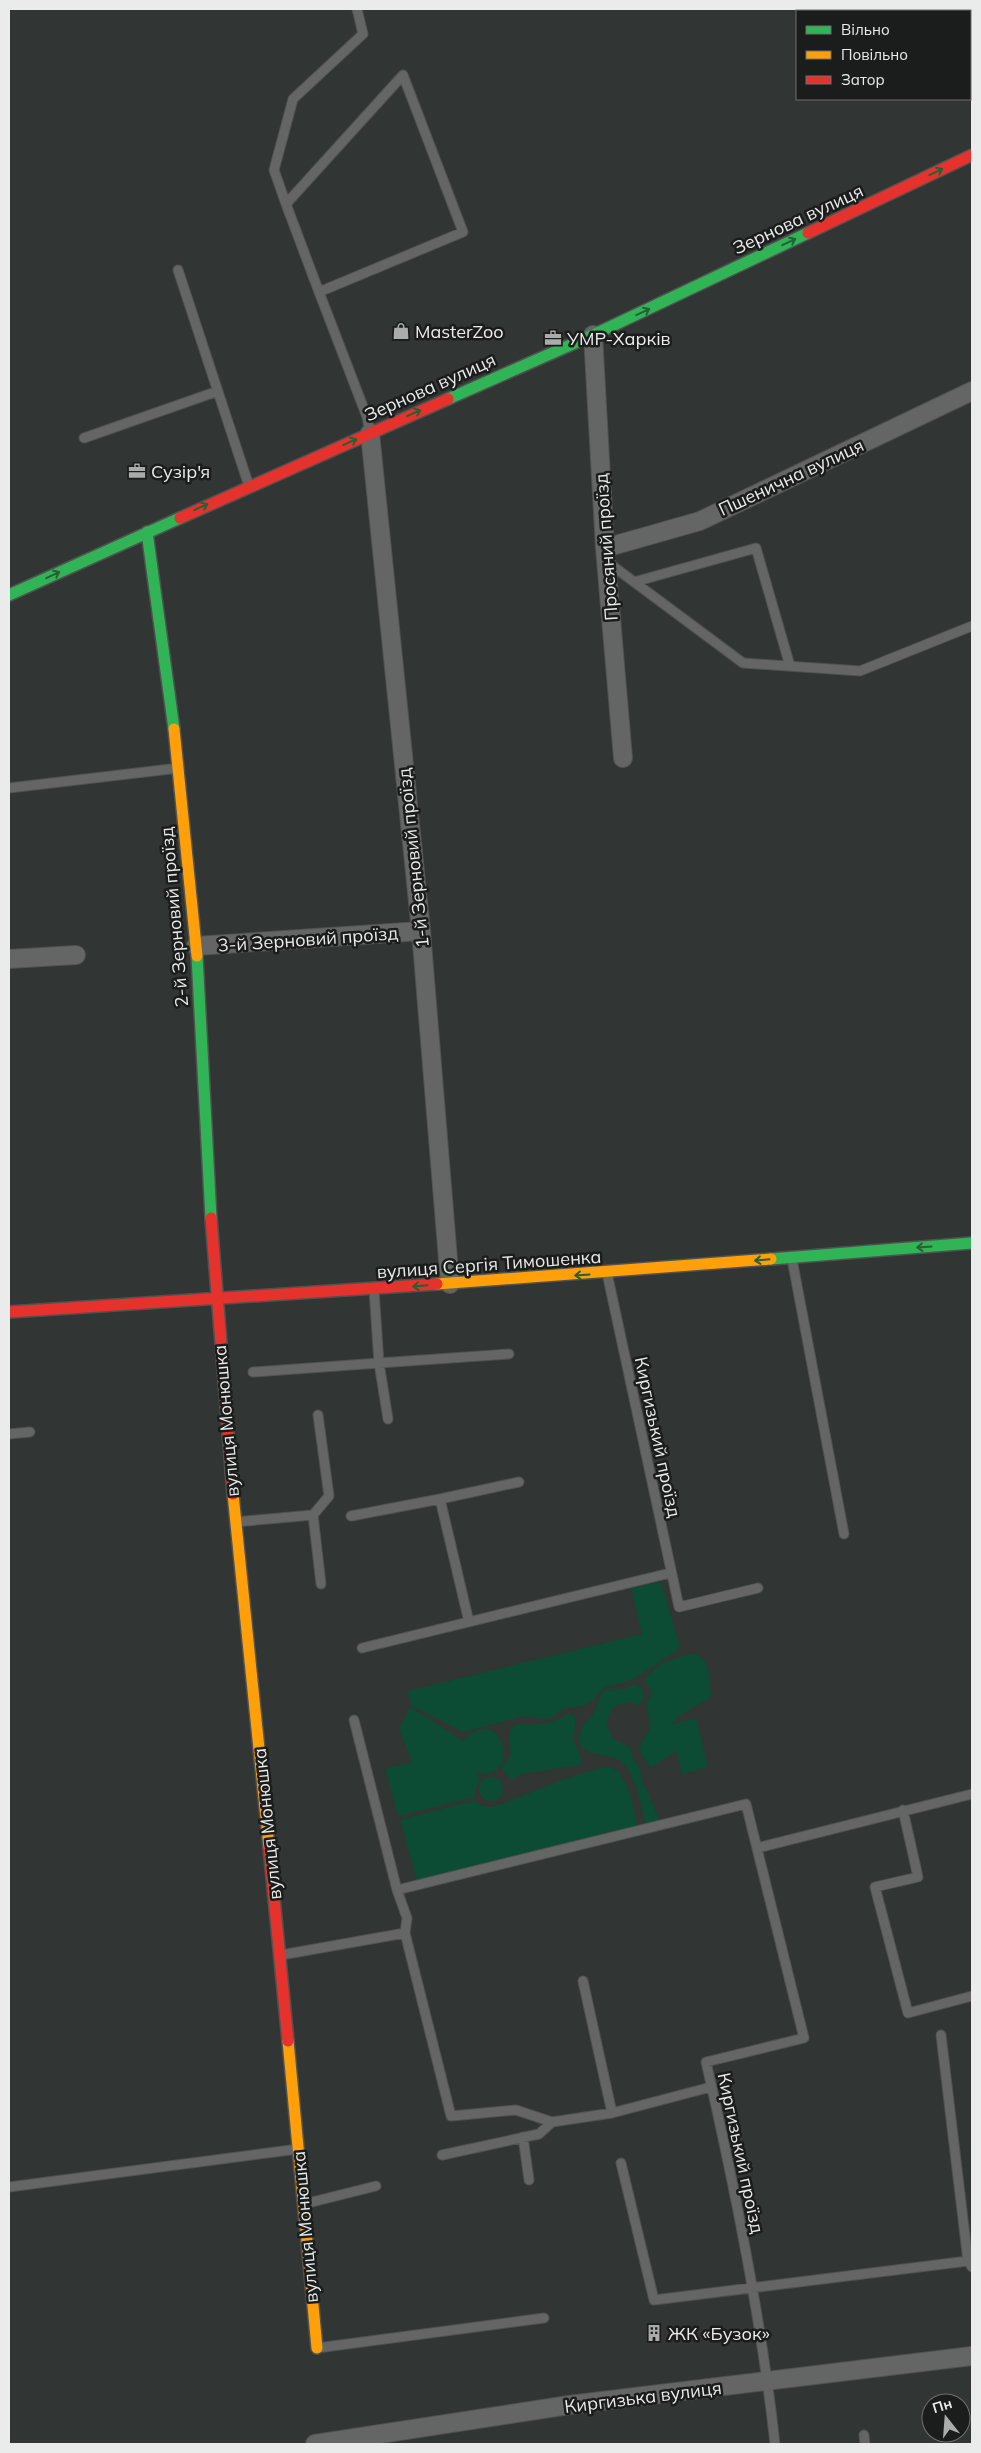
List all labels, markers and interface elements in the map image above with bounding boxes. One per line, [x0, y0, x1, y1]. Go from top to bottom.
legend [796, 10, 971, 100]
text: Вільно [841, 20, 890, 39]
text: Повільно [841, 45, 908, 64]
text: Затор [841, 70, 885, 89]
one-way arrow [928, 167, 943, 177]
street label: Зернова вулиця [729, 179, 867, 259]
one-way arrow [782, 237, 797, 247]
one-way arrow [635, 307, 650, 316]
place label: MasterZoo [415, 320, 504, 343]
shop icon: MasterZoo [391, 321, 411, 341]
place label: УМР-Харків [566, 327, 671, 350]
office icon: УМР-Харків [543, 328, 563, 348]
street label: Зернова вулиця [361, 348, 499, 426]
one-way arrow [406, 408, 421, 418]
street label: Пшенична вулиця [715, 433, 867, 521]
one-way arrow [342, 436, 357, 446]
place label: Сузір'я [151, 460, 210, 483]
office icon: Сузір'я [127, 461, 147, 481]
street label: Просяний проїзд [589, 472, 623, 622]
one-way arrow [193, 502, 208, 512]
one-way arrow [45, 569, 60, 579]
street label: 1-й Зерновий проїзд [392, 767, 434, 949]
street label: 2-й Зерновий проїзд [155, 826, 193, 1008]
street label: 3-й Зерновий проїзд [217, 921, 399, 957]
one-way arrow [916, 1242, 932, 1251]
street label: вулиця Сергія Тимошенка [376, 1245, 602, 1283]
one-way arrow [754, 1255, 770, 1264]
one-way arrow [575, 1270, 591, 1279]
one-way arrow [412, 1281, 428, 1291]
street label: вулиця Монюшка [208, 1344, 244, 1498]
street label: Киргизький проїзд [630, 1354, 686, 1520]
street label: вулиця Монюшка [248, 1747, 286, 1901]
street label: Киргизький проїзд [713, 2070, 769, 2236]
street label: вулиця Монюшка [287, 2150, 323, 2304]
place label: ЖК «Бузок» [668, 2322, 770, 2345]
building icon: ЖК «Бузок» [644, 2323, 664, 2343]
street label: Киргизька вулиця [563, 2376, 723, 2418]
north arrow [921, 2393, 971, 2443]
text: Пн [930, 2394, 954, 2417]

